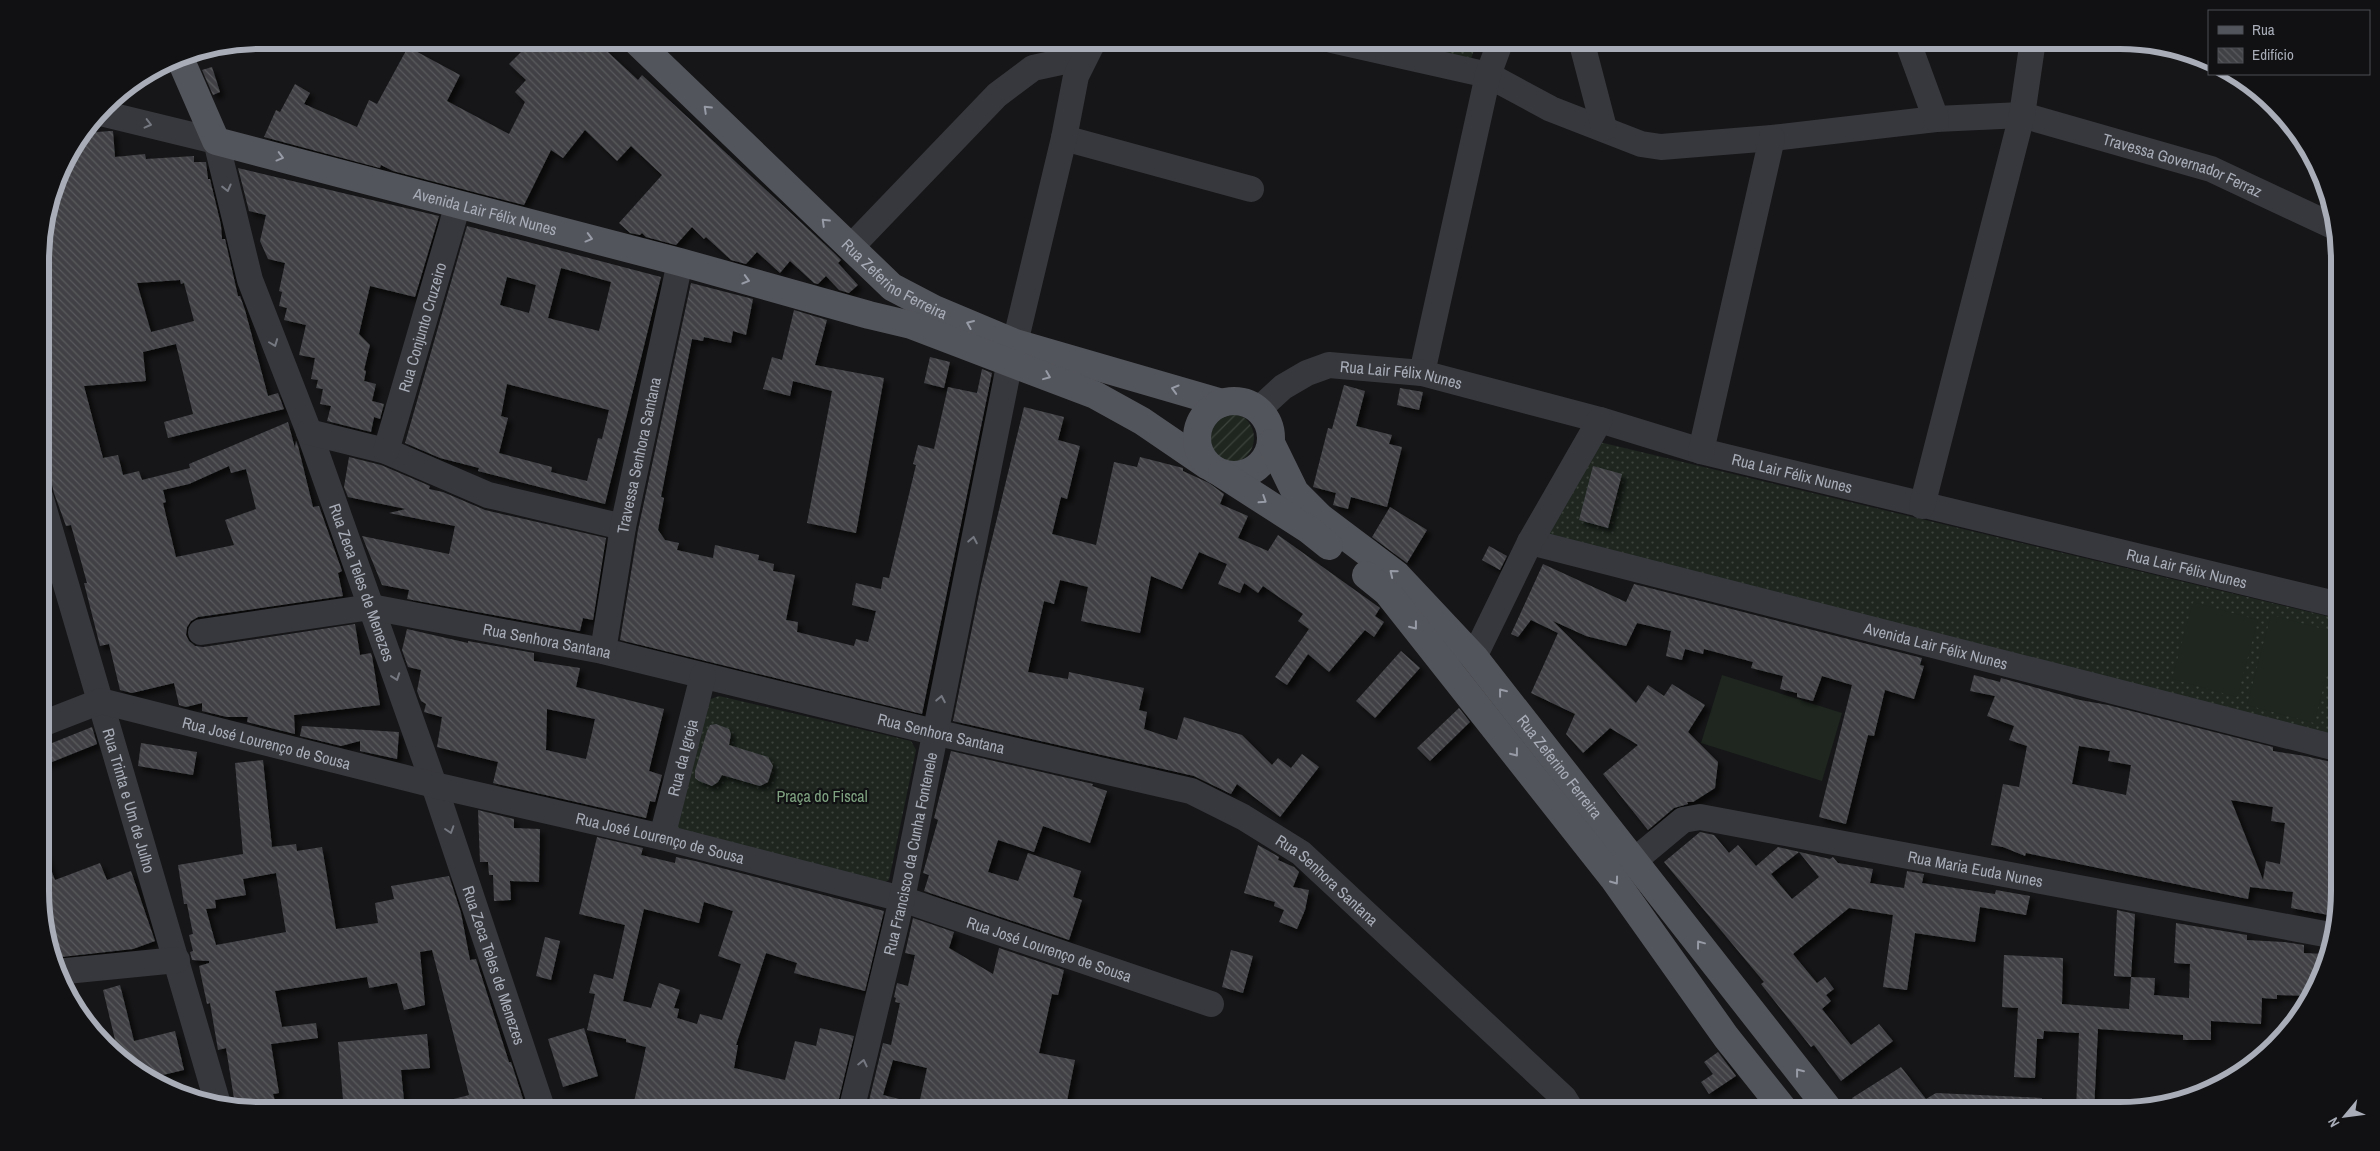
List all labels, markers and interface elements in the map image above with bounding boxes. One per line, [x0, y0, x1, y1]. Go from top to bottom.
legend [2208, 10, 2370, 75]
text: Rua [2252, 19, 2275, 40]
text: Edifício [2252, 44, 2294, 65]
one-way arrow [704, 106, 713, 115]
one-way arrow [144, 118, 153, 129]
street label: Travessa Governador Ferraz [2100, 128, 2266, 203]
one-way arrow [275, 152, 283, 162]
street label: Avenida Lair Félix Nunes [410, 182, 559, 240]
one-way arrow [221, 183, 232, 192]
one-way arrow [821, 219, 830, 228]
one-way arrow [585, 232, 594, 243]
street label: Rua Zeferino Ferreira [837, 234, 951, 325]
street label: Rua Conjunto Cruzeiro [393, 260, 451, 395]
one-way arrow [742, 275, 750, 285]
one-way arrow [966, 320, 975, 331]
one-way arrow [268, 338, 279, 347]
street label: Rua Lair Félix Nunes [1339, 355, 1465, 394]
one-way arrow [1042, 370, 1051, 380]
street label: Travessa Senhora Santana [611, 374, 666, 535]
one-way arrow [1171, 385, 1179, 395]
street label: Rua Lair Félix Nunes [1730, 448, 1855, 498]
one-way arrow [1258, 494, 1267, 504]
street label: Rua Zeca Teles de Menezes [324, 500, 400, 664]
one-way arrow [968, 536, 978, 545]
street label: Rua Lair Félix Nunes [2124, 543, 2249, 593]
one-way arrow [1389, 569, 1398, 578]
street label: Rua Senhora Santana [481, 617, 614, 664]
street label: Avenida Lair Félix Nunes [1861, 617, 2010, 675]
one-way arrow [1408, 620, 1417, 630]
one-way arrow [390, 672, 400, 681]
one-way arrow [1499, 689, 1508, 698]
one-way arrow [935, 695, 946, 704]
street label: Rua Senhora Santana [875, 708, 1008, 759]
street label: Rua Zeferino Ferreira [1512, 710, 1608, 824]
street label: Rua José Lourenço de Sousa [180, 711, 354, 775]
street label: Rua da Igreja [662, 716, 703, 798]
street label: Rua Trinta e Um de Julho [98, 725, 161, 875]
one-way arrow [1509, 747, 1517, 756]
street label: Rua Francisco da Cunha Fontenele [878, 750, 942, 958]
park label: Praça do Fiscal [776, 785, 868, 807]
street label: Rua José Lourenço de Sousa [574, 807, 748, 869]
one-way arrow [444, 825, 454, 834]
street label: Rua Senhora Santana [1272, 829, 1384, 931]
street label: Rua Maria Euda Nunes [1906, 845, 2045, 892]
one-way arrow [1609, 875, 1618, 885]
street label: Rua Zeca Teles de Menezes [457, 883, 531, 1047]
street label: Rua José Lourenço de Sousa [964, 911, 1135, 987]
one-way arrow [1697, 941, 1705, 950]
one-way arrow [857, 1059, 868, 1068]
one-way arrow [1796, 1069, 1805, 1078]
north arrow [2320, 1091, 2370, 1141]
text: N [2324, 1114, 2344, 1130]

